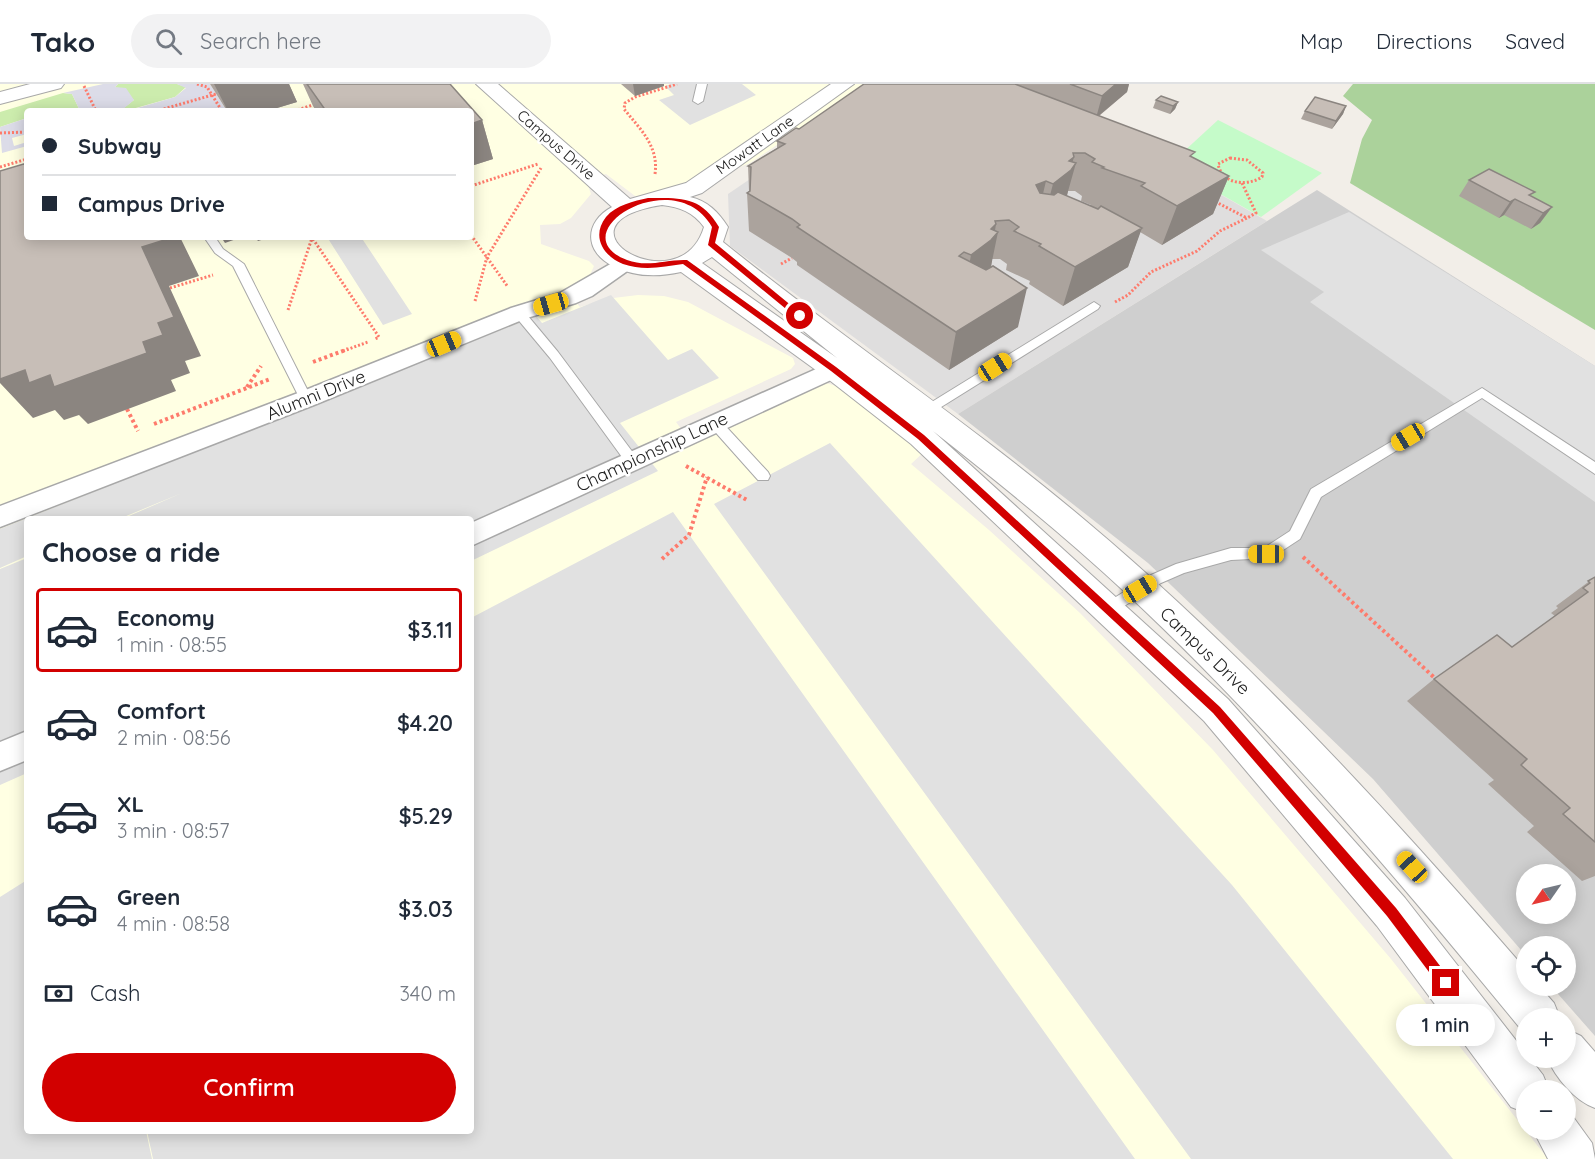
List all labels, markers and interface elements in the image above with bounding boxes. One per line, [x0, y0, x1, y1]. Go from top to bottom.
search box [131, 14, 551, 68]
text: Tako [30, 24, 95, 59]
icon: search [152, 25, 185, 58]
text: Search here [200, 27, 322, 55]
text: Map [1300, 28, 1343, 54]
text: Directions [1376, 28, 1472, 54]
text: Saved [1505, 28, 1565, 54]
street label: Campus Drive [513, 105, 599, 184]
street label: Mowatt Lane [712, 111, 797, 178]
text: Subway [78, 132, 162, 160]
text: Campus Drive [78, 190, 225, 218]
car [531, 290, 571, 318]
route start [786, 302, 813, 329]
car [424, 329, 464, 359]
car [975, 350, 1015, 384]
street label: Alumni Drive [263, 364, 369, 425]
street label: Championship Lane [572, 406, 731, 497]
car [1388, 420, 1428, 454]
text: Choose a ride [42, 535, 220, 569]
car [1248, 545, 1284, 563]
car [1120, 572, 1160, 606]
street label: Campus Drive [1155, 602, 1255, 700]
icon: car [45, 603, 99, 657]
text: Economy [117, 604, 215, 632]
text: $3.11 [408, 616, 453, 644]
text: 1 min · 08:55 [117, 632, 227, 657]
icon: car [45, 696, 99, 750]
text: Comfort [117, 697, 206, 725]
text: $4.20 [397, 709, 453, 737]
text: 2 min · 08:56 [117, 725, 231, 750]
icon: car [45, 789, 99, 843]
text: XL [117, 790, 144, 818]
text: $5.29 [399, 802, 453, 830]
text: 3 min · 08:57 [117, 818, 229, 843]
car [1393, 848, 1431, 886]
north arrow [1516, 864, 1576, 924]
map controls [1516, 864, 1576, 1140]
icon: car [45, 882, 99, 936]
text: Green [117, 883, 180, 911]
text: $3.03 [398, 895, 453, 923]
text: 4 min · 08:58 [117, 911, 230, 936]
button: locate [1516, 936, 1576, 996]
route end [1432, 969, 1459, 996]
icon: cash [42, 977, 75, 1010]
text: Cash [90, 979, 141, 1007]
text: 340 m [399, 981, 456, 1006]
callout: 1 min [1396, 1004, 1496, 1046]
button: + [1516, 1008, 1576, 1068]
text: 1 min [1422, 1012, 1469, 1037]
button: Confirm [42, 1053, 456, 1122]
button: − [1516, 1080, 1576, 1140]

